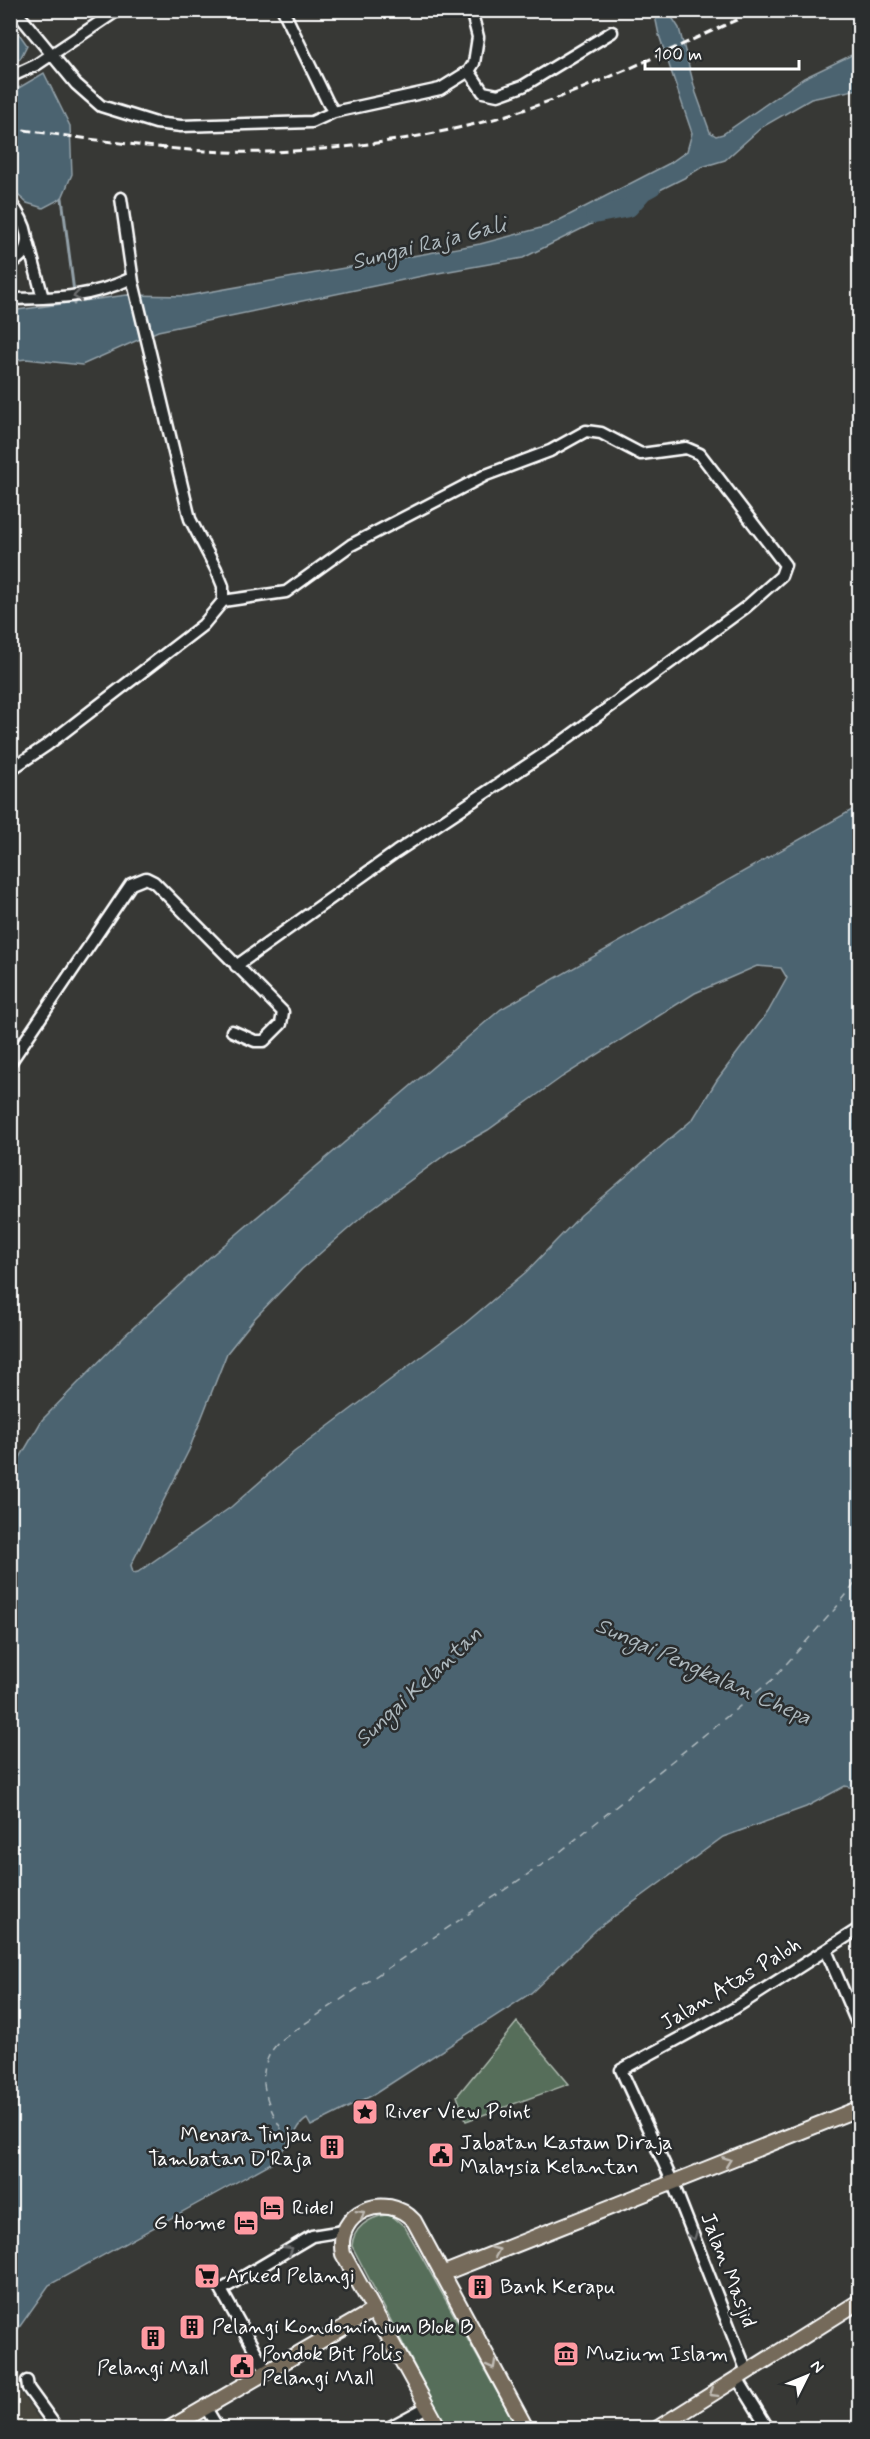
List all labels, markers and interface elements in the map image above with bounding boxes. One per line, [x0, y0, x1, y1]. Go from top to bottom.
scale bar [645, 33, 800, 71]
text: 100 m [654, 43, 702, 67]
water label: Sungai Raja Gali [349, 211, 513, 279]
one-way arrow [73, 290, 82, 302]
water label: Sungai Pengkalan Chepa [590, 1612, 815, 1734]
water label: Sungai Kelantan [349, 1621, 490, 1755]
street label: Jalan Atas Paloh [655, 1931, 807, 2037]
place icon: River View Point [350, 2097, 380, 2127]
place label: River View Point [385, 2098, 531, 2126]
place label: Menara Tinjau Tambatan D'Raja [148, 2121, 312, 2173]
place label: Jabatan Kastam Diraja Malaysia Kelantan [460, 2129, 673, 2181]
building icon: Menara Tinjau Tambatan D'Raja [317, 2132, 347, 2162]
public building icon: Jabatan Kastam Diraja Malaysia Kelantan [426, 2140, 456, 2170]
one-way arrow [721, 2156, 732, 2168]
hotel icon: Ridel [257, 2193, 287, 2223]
place label: Ridel [292, 2194, 333, 2222]
hotel icon: G Home [231, 2208, 261, 2238]
street label: Jalan Masjid [693, 2208, 763, 2332]
place label: G Home [154, 2209, 226, 2237]
one-way arrow [354, 2211, 365, 2222]
one-way arrow [686, 2230, 699, 2241]
one-way arrow [283, 2245, 293, 2257]
one-way arrow [490, 2246, 501, 2258]
supermarket icon: Arked Pelangi [192, 2261, 222, 2291]
place label: Arked Pelangi [226, 2262, 355, 2290]
building icon: Bank Kerapu [465, 2272, 495, 2302]
place label: Bank Kerapu [500, 2273, 615, 2301]
building icon: Pelangi Kondominium Blok B [177, 2312, 207, 2342]
place label: Pelangi Kondominium Blok B [212, 2313, 473, 2341]
building icon: Pelangi Mall [138, 2323, 168, 2353]
museum icon: Muzium Islam [551, 2339, 581, 2369]
place label: Pondok Bit Polis Pelangi Mall [262, 2340, 402, 2392]
place label: Muzium Islam [586, 2340, 728, 2368]
north arrow [777, 2346, 837, 2406]
public building icon: Pondok Bit Polis Pelangi Mall [227, 2351, 257, 2381]
place label: Pelangi Mall [97, 2354, 209, 2382]
text: N [806, 2356, 828, 2378]
one-way arrow [485, 2358, 496, 2369]
one-way arrow [709, 2386, 720, 2397]

